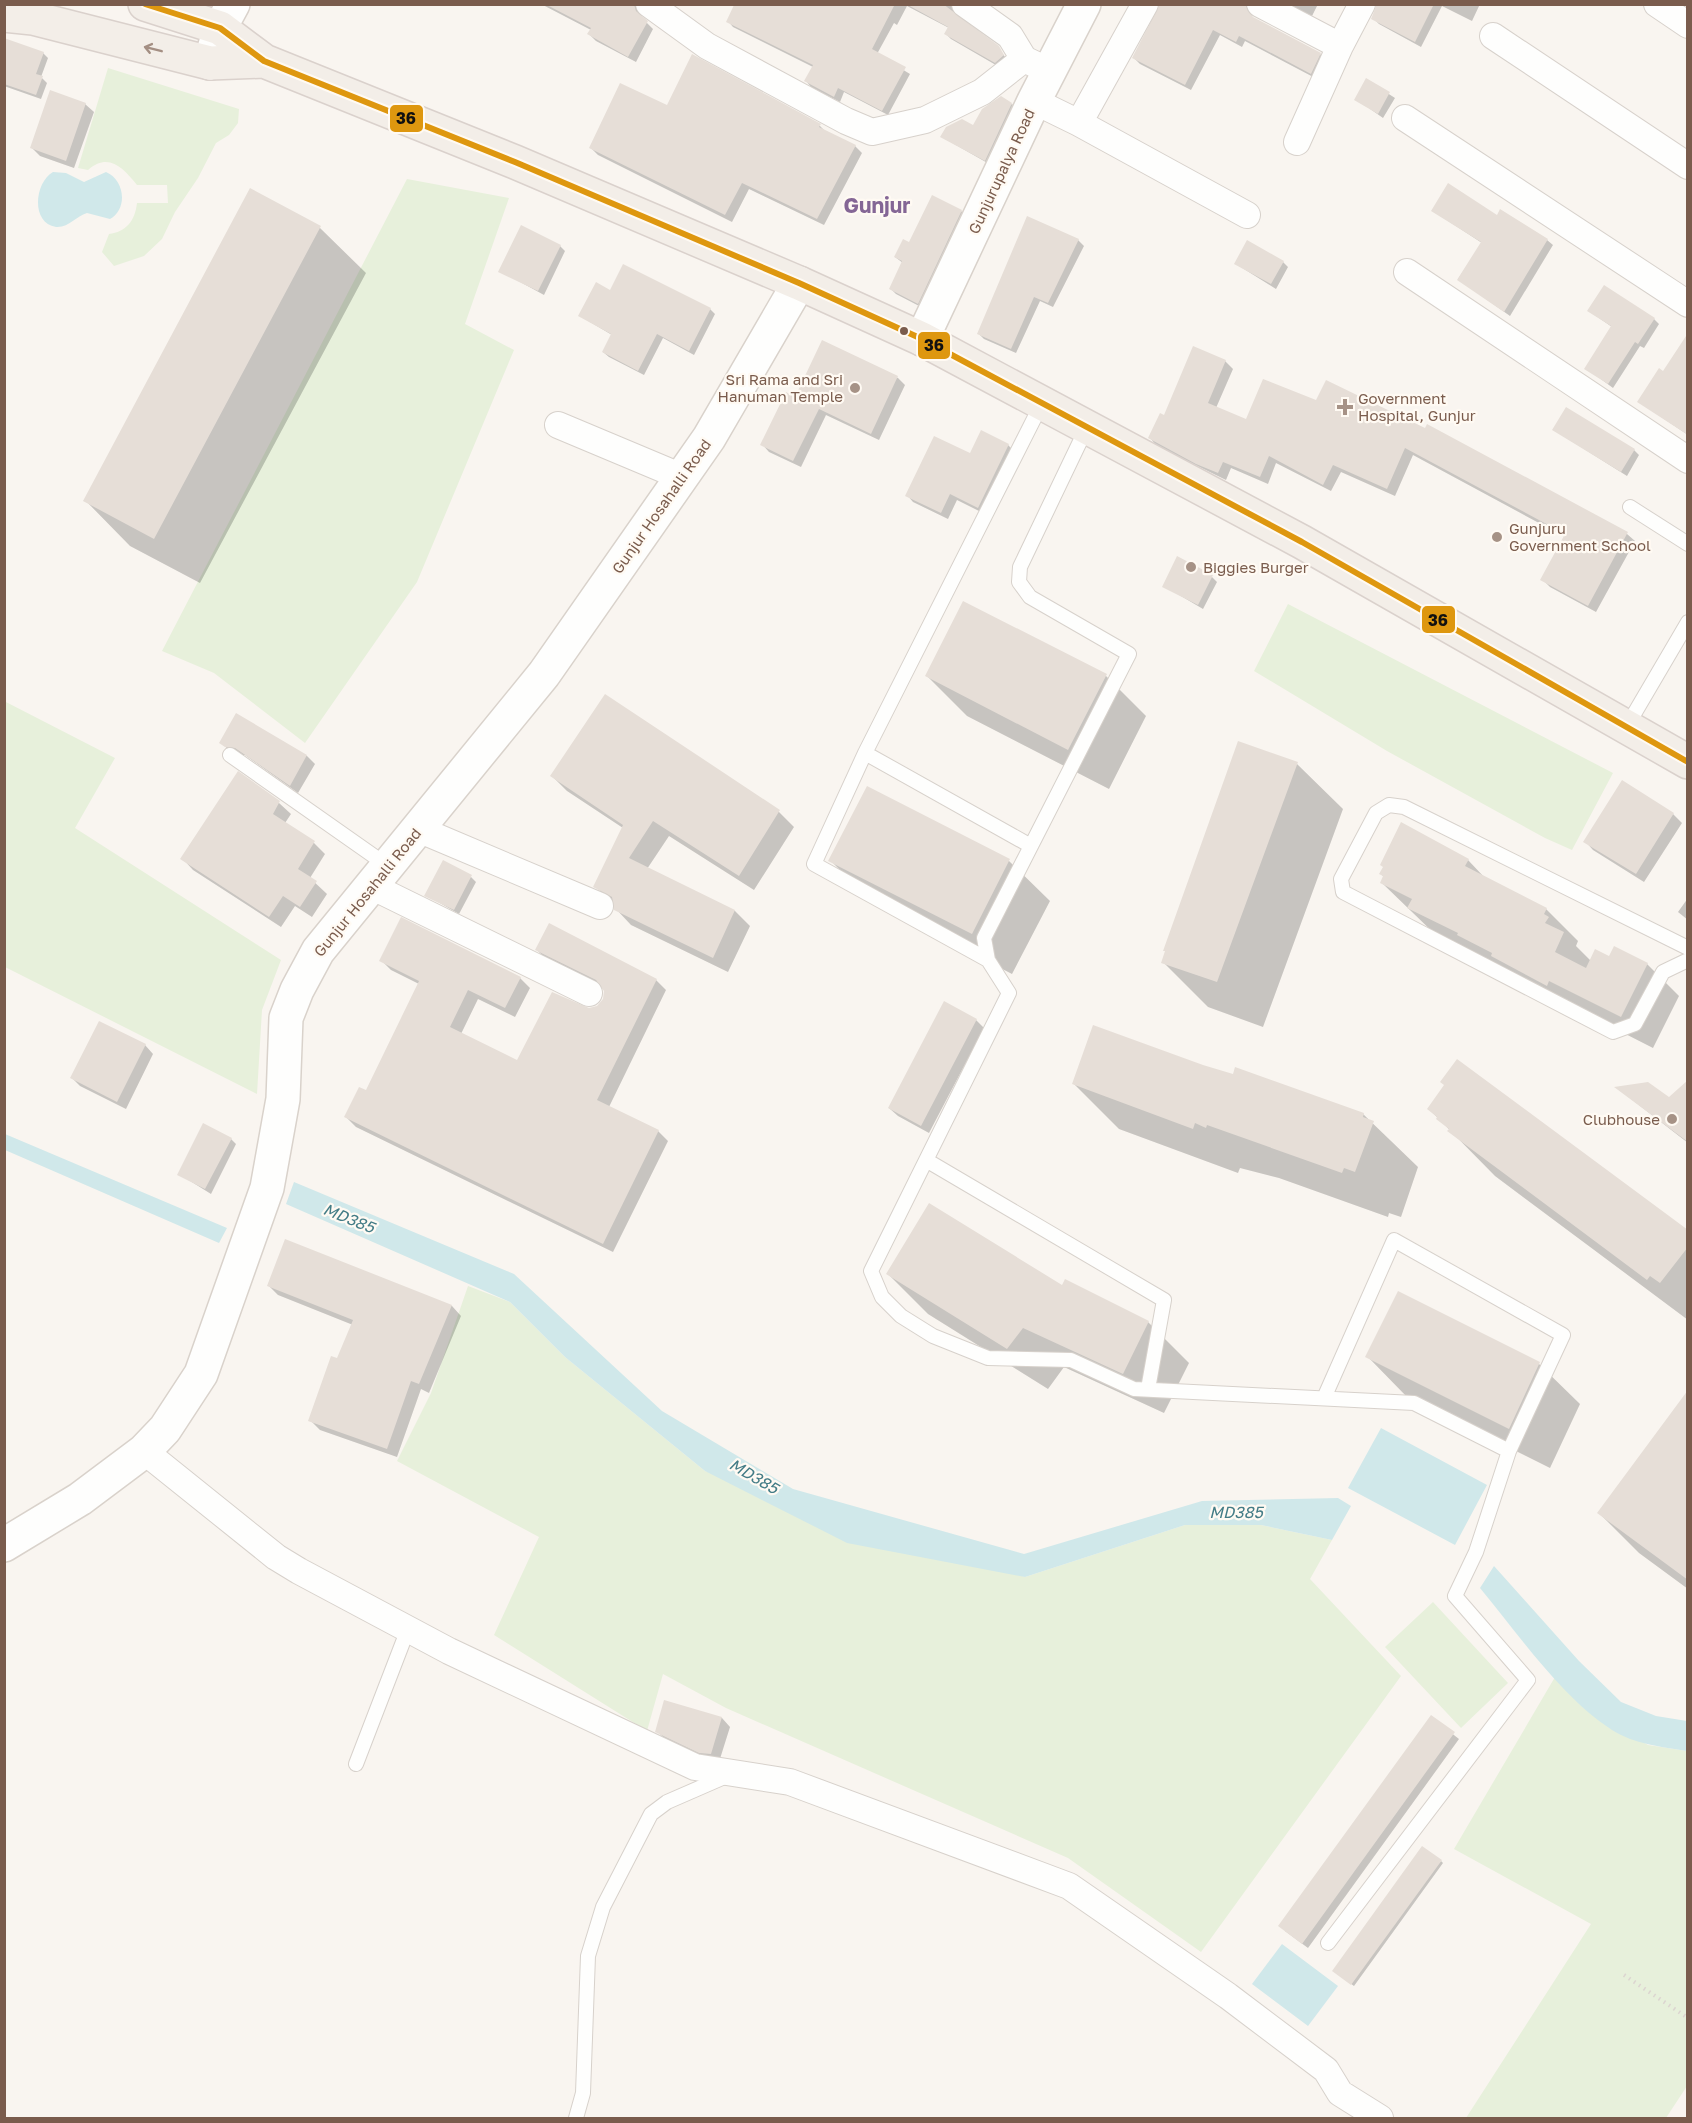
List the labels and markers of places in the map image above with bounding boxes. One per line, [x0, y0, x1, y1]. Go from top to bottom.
unlabelled marker [898, 325, 910, 337]
place label: Sri Rama and Sri Hanuman Temple [718, 370, 843, 405]
marker: Sri Rama and Sri Hanuman Temple [848, 381, 862, 395]
place label: Government Hospital, Gunjur [1358, 389, 1476, 424]
marker: Government Hospital, Gunjur [1336, 398, 1354, 416]
place label: Gunjuru Government School [1509, 519, 1651, 554]
marker: Gunjuru Government School [1490, 530, 1504, 544]
place label: Biggies Burger [1203, 558, 1309, 576]
marker: Biggies Burger [1184, 560, 1198, 574]
place label: Clubhouse [1583, 1110, 1660, 1128]
marker: Clubhouse [1665, 1112, 1679, 1126]

